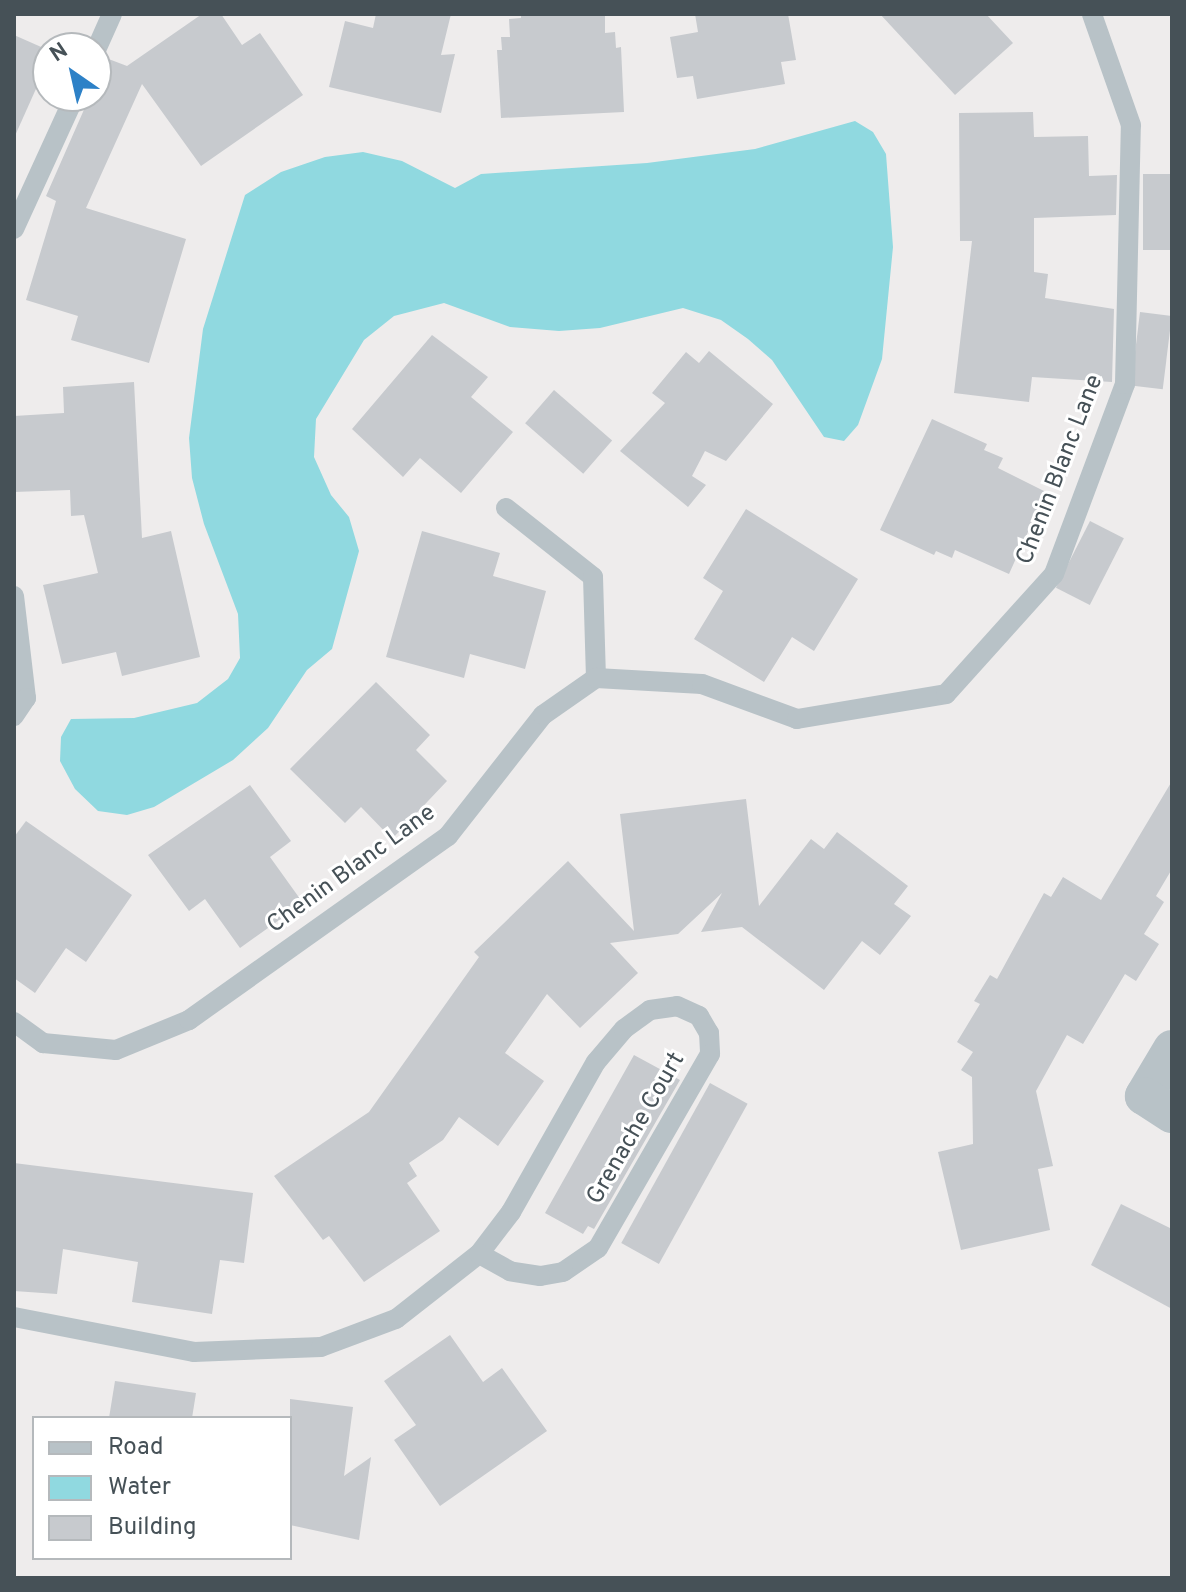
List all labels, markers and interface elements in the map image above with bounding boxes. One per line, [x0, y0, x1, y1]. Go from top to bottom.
north arrow [32, 32, 112, 112]
text: N [45, 38, 74, 69]
street label: Chenin Blanc Lane [1012, 371, 1110, 569]
street label: Chenin Blanc Lane [262, 799, 442, 941]
street label: Grenache Court [582, 1048, 692, 1210]
legend [32, 1416, 292, 1560]
text: Road [108, 1433, 164, 1463]
text: Water [108, 1473, 171, 1503]
text: Building [108, 1513, 197, 1543]

